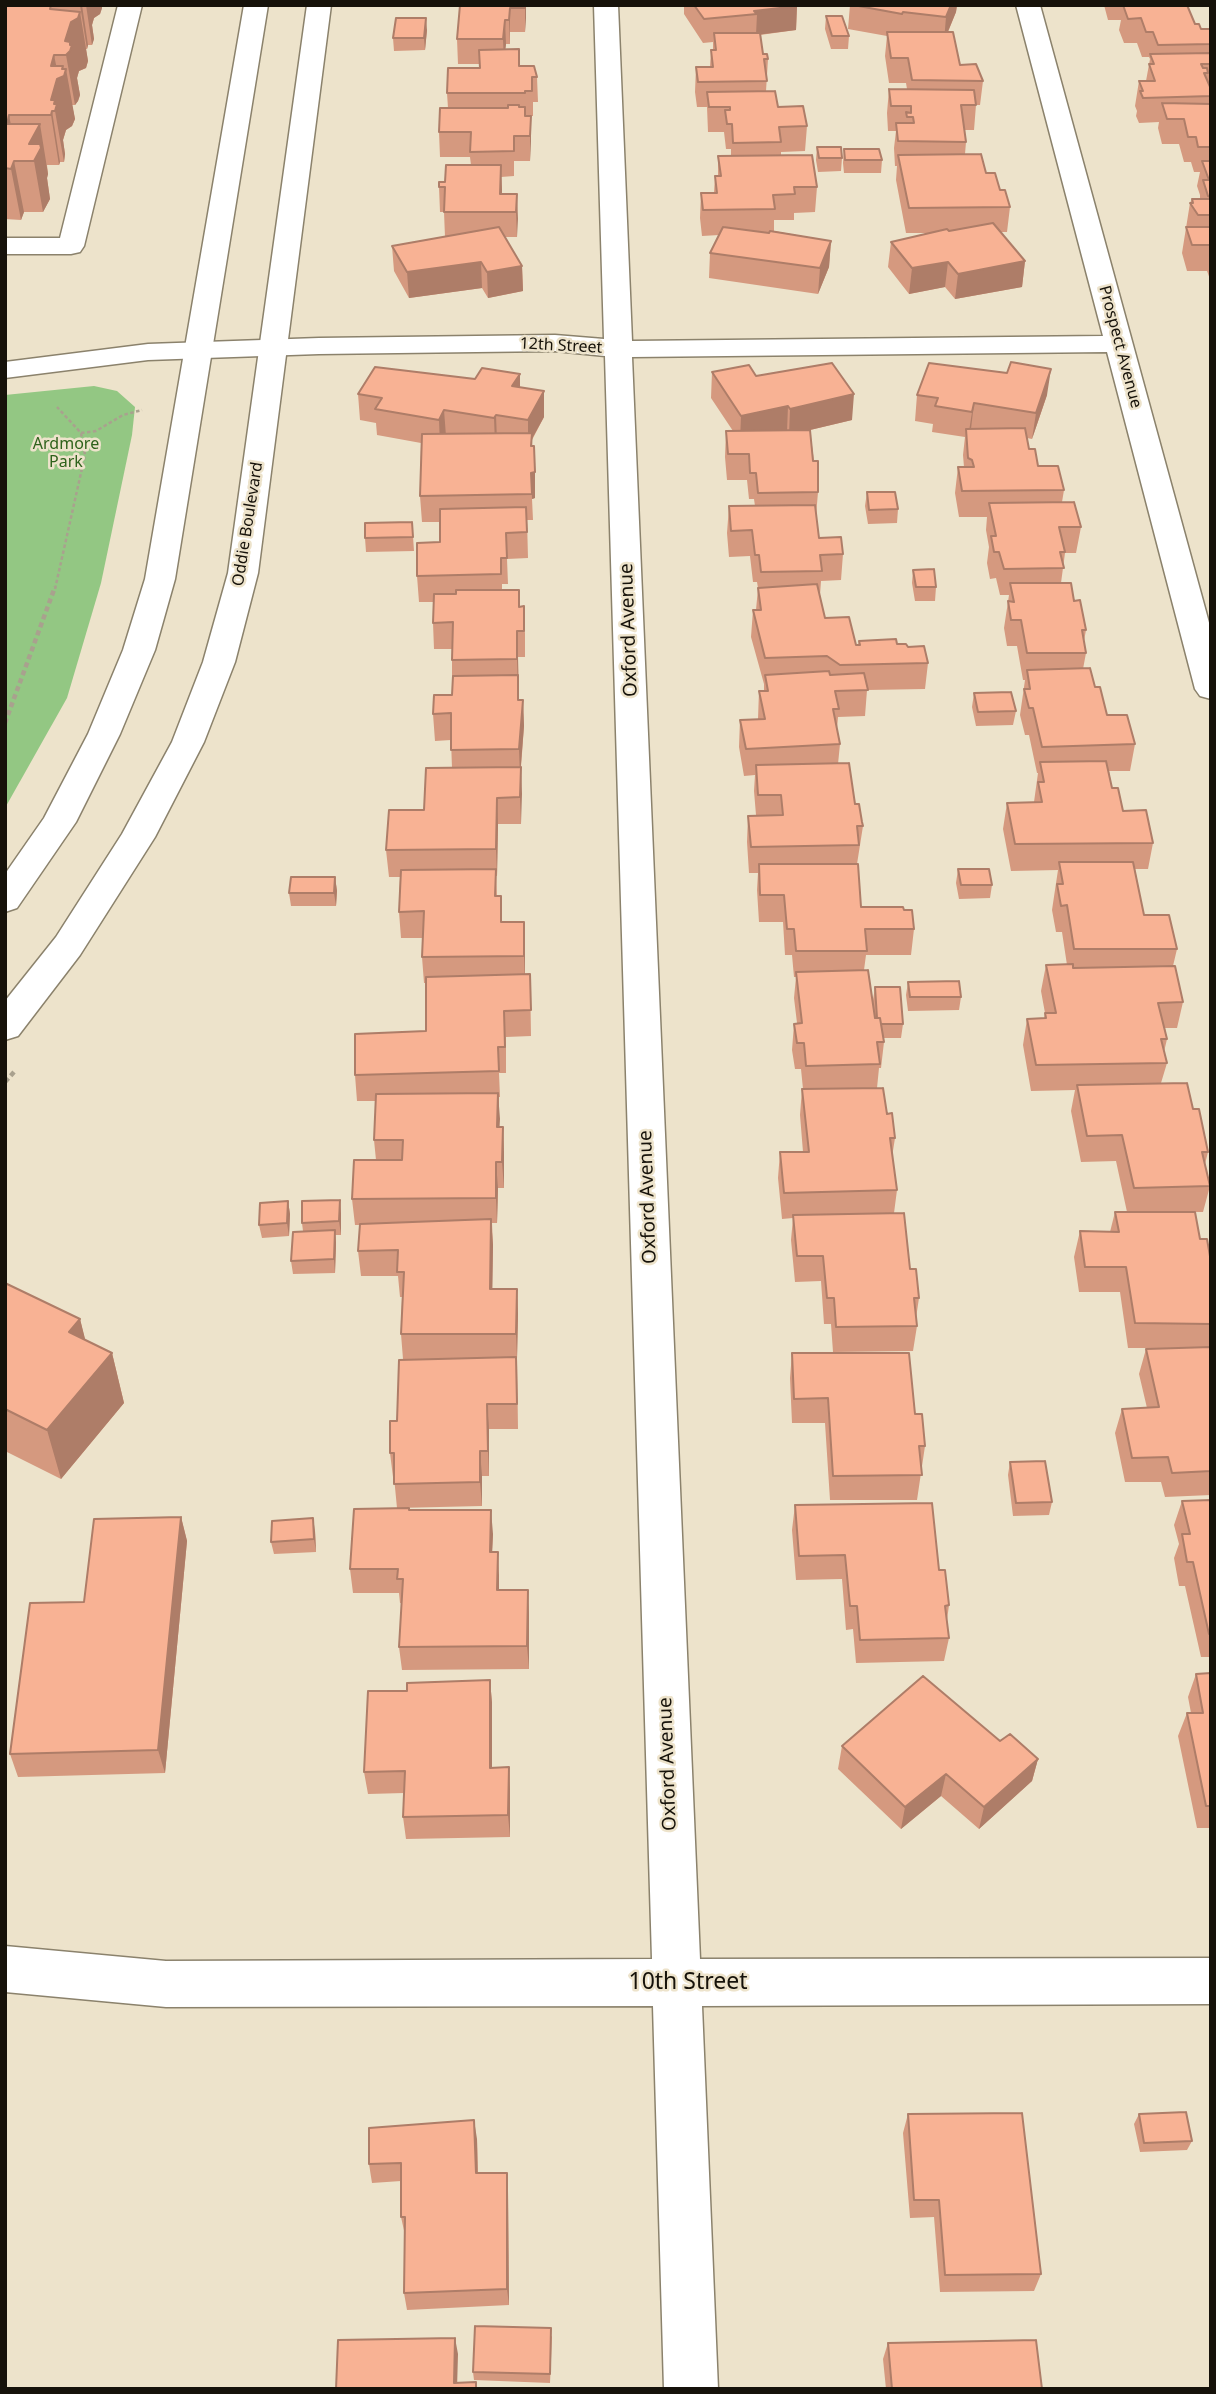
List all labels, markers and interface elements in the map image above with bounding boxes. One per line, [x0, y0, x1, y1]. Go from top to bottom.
street label: Prospect Avenue [1094, 284, 1146, 410]
street label: 12th Street [519, 334, 603, 358]
park label: Ardmore Park [33, 434, 99, 472]
street label: Oddie Boulevard [229, 461, 267, 587]
street label: Oxford Avenue [615, 563, 643, 697]
street label: Oxford Avenue [634, 1130, 662, 1264]
street label: Oxford Avenue [654, 1697, 682, 1831]
street label: 10th Street [628, 1968, 748, 1996]

